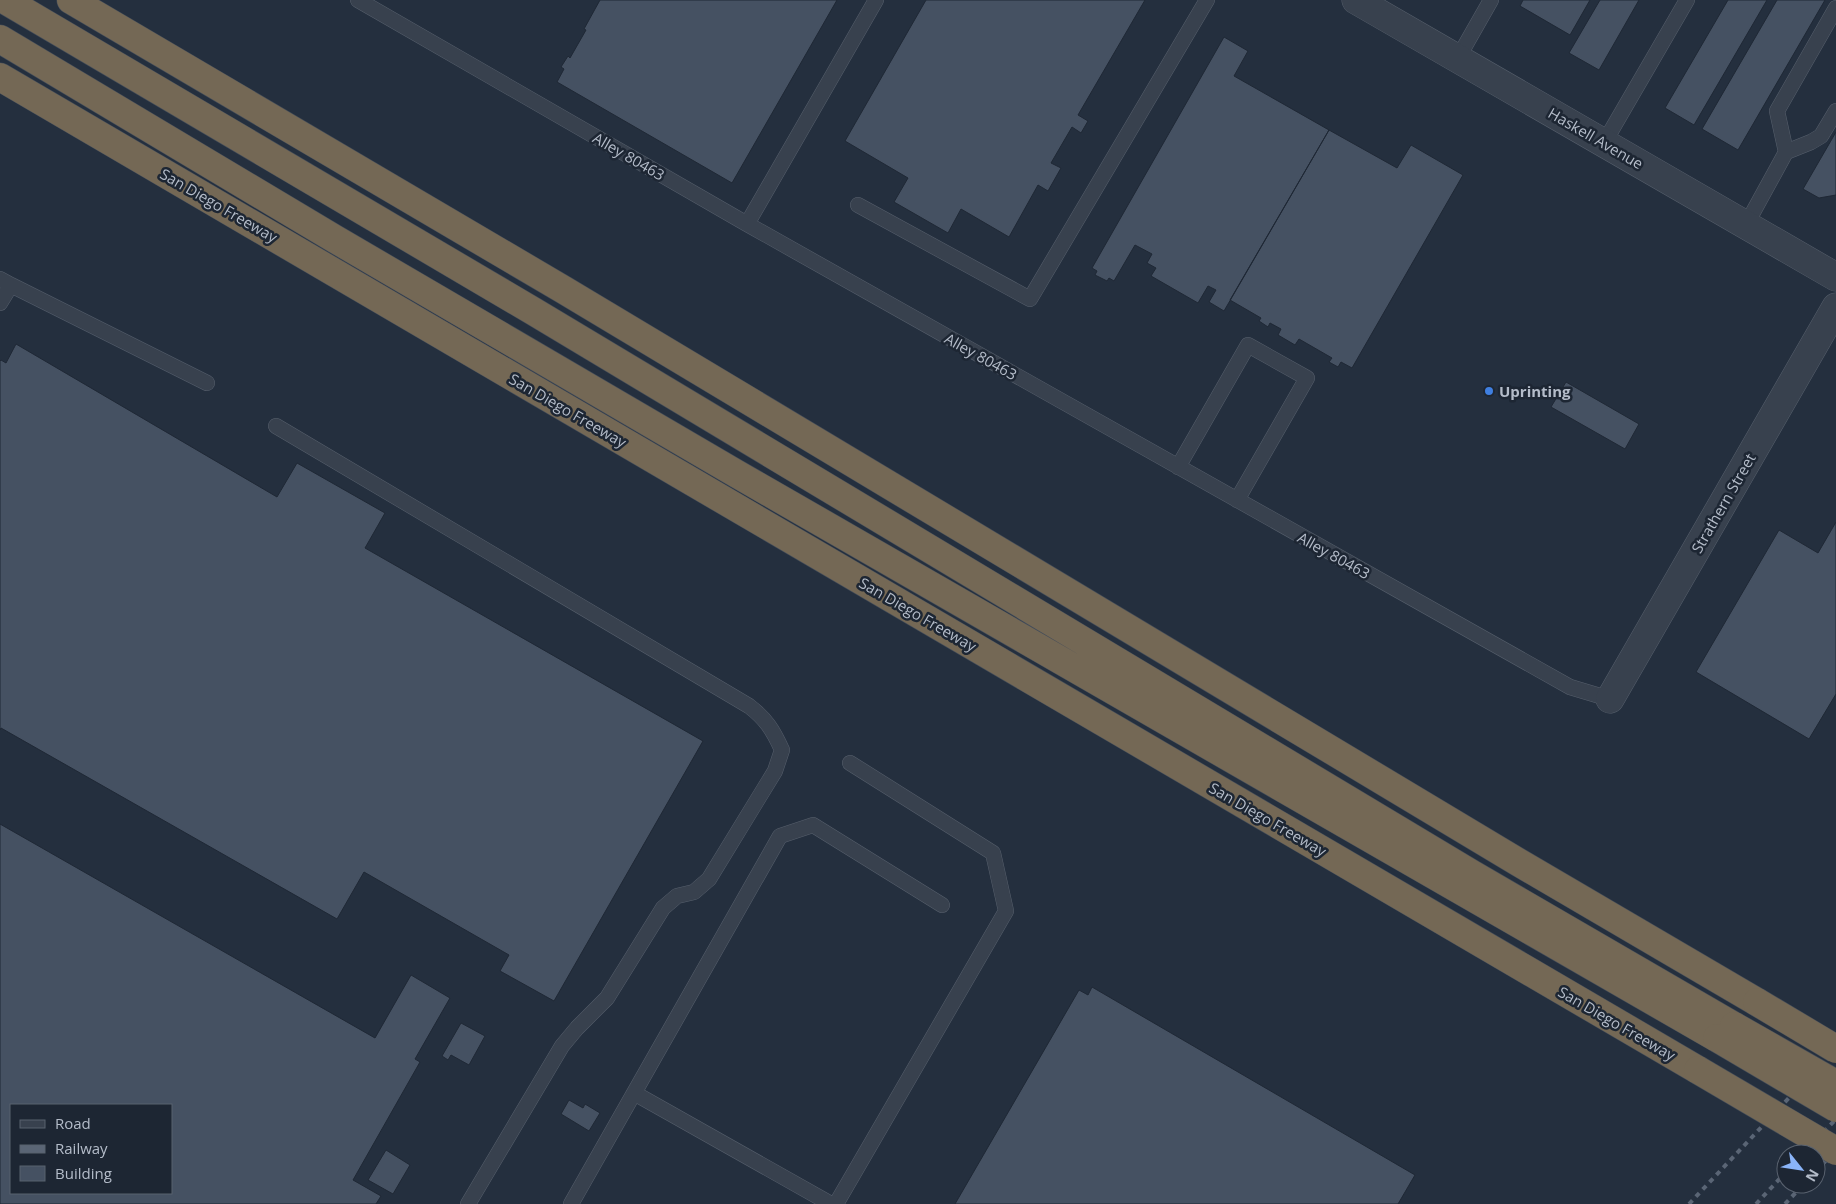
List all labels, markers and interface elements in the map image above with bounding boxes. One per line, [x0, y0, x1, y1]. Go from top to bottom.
street label: Haskell Avenue [1545, 103, 1647, 173]
street label: Alley 80463 [589, 127, 669, 185]
street label: San Diego Freeway [157, 163, 282, 247]
street label: Alley 80463 [941, 328, 1021, 384]
street label: San Diego Freeway [506, 368, 631, 452]
place label: Uprinting [1499, 381, 1571, 401]
marker: Uprinting [1483, 385, 1495, 397]
street label: Strathern Street [1686, 449, 1760, 557]
street label: Alley 80463 [1294, 527, 1374, 583]
street label: San Diego Freeway [856, 572, 981, 656]
street label: San Diego Freeway [1206, 777, 1331, 861]
street label: San Diego Freeway [1555, 981, 1680, 1065]
legend [10, 1104, 172, 1194]
text: Road [55, 1113, 91, 1133]
text: Railway [55, 1138, 108, 1158]
north arrow [1776, 1144, 1826, 1194]
text: Building [55, 1163, 112, 1183]
text: N [1802, 1166, 1824, 1185]

